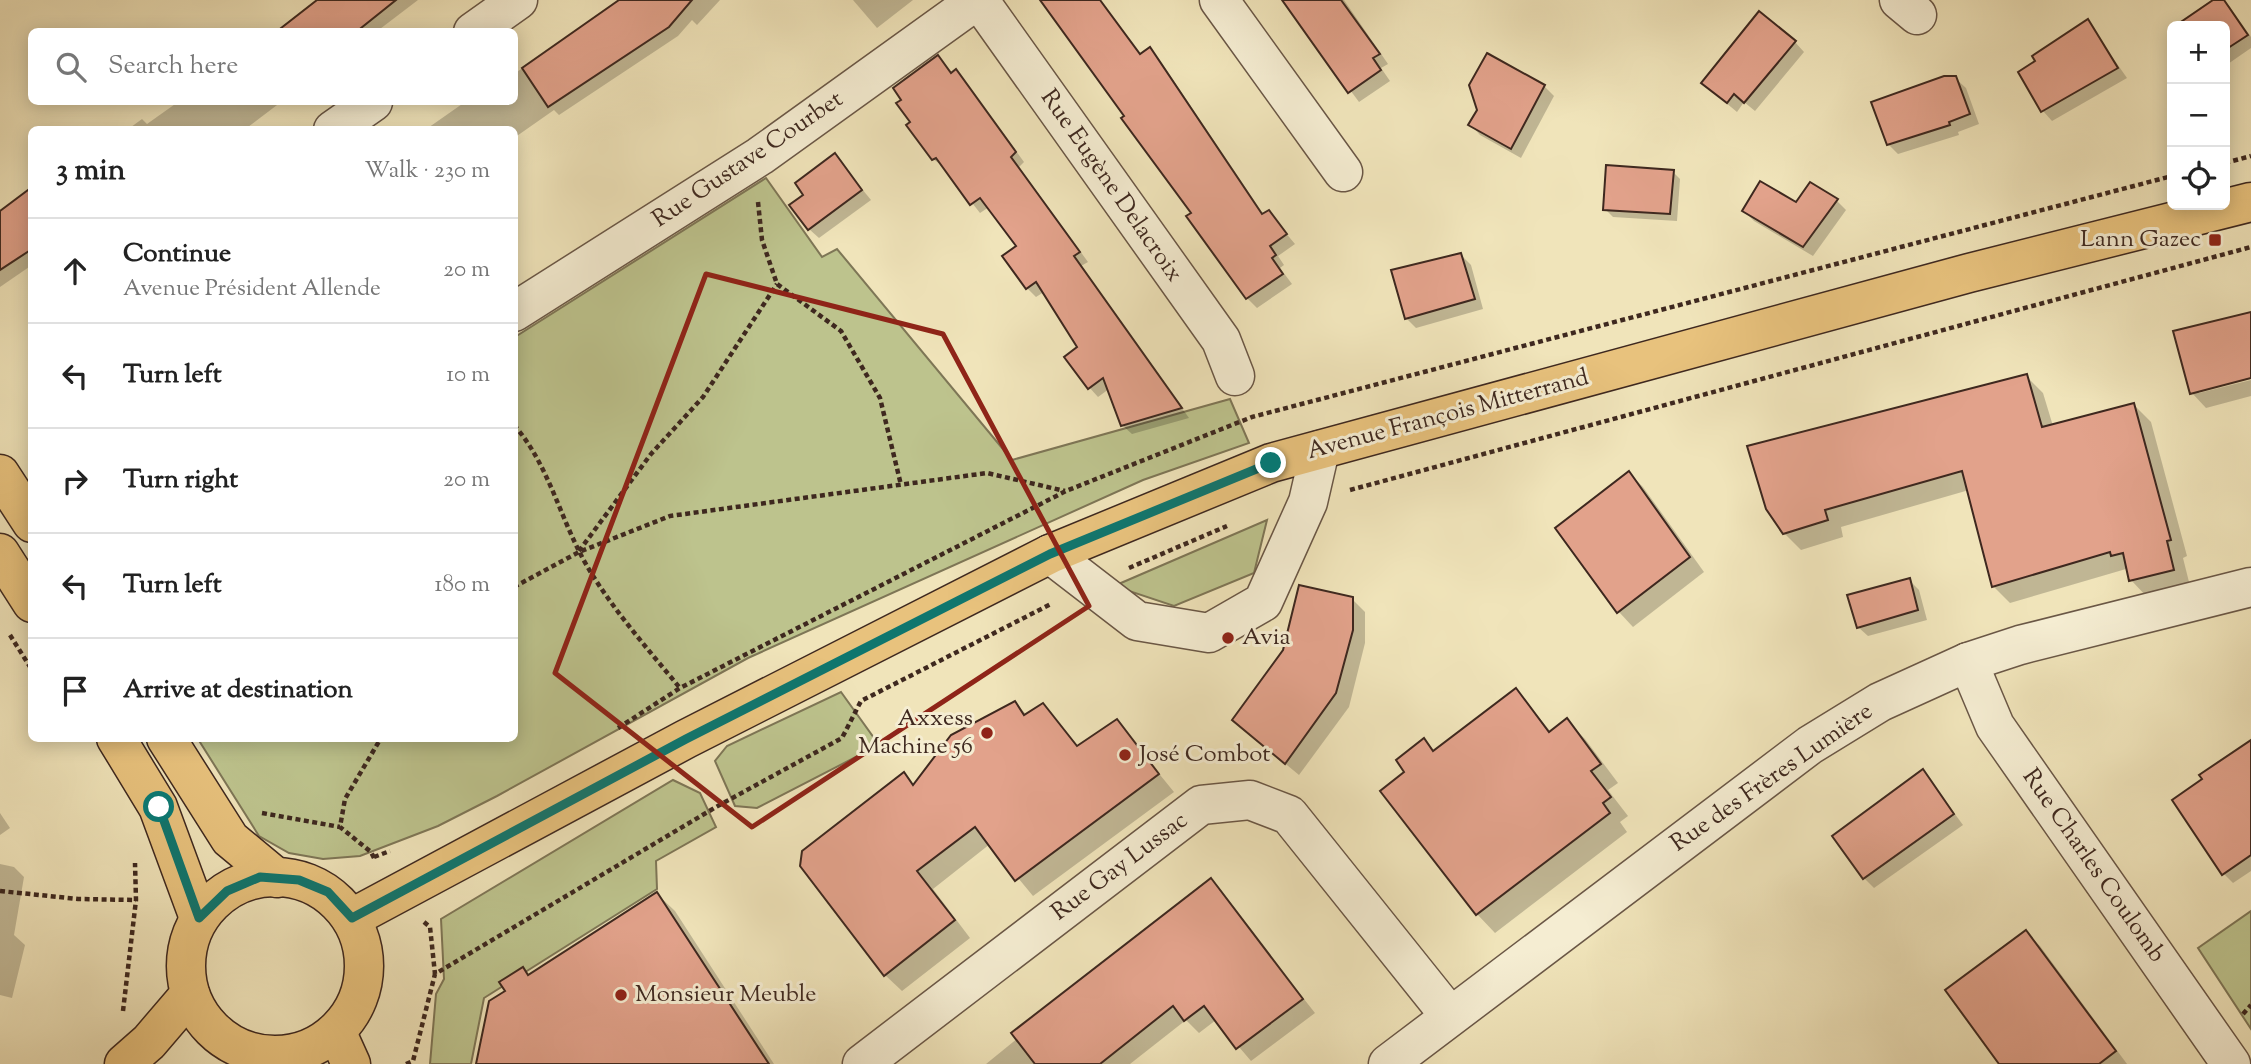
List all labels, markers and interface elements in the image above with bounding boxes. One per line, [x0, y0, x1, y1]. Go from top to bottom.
map controls [2167, 21, 2230, 210]
button: + [2167, 21, 2230, 84]
search box [28, 28, 518, 105]
icon: search [52, 48, 90, 86]
text: Search here [108, 48, 238, 85]
street label: Rue Gustave Courbet [646, 83, 850, 237]
street label: Rue Eugène Delacroix [1032, 83, 1190, 289]
button: − [2167, 84, 2230, 147]
button: locate [2167, 147, 2230, 210]
text: 3 min [56, 150, 126, 193]
text: Walk · 230 m [364, 155, 490, 188]
place label: Lann Gazec [2080, 223, 2201, 257]
marker: Lann Gazec [2207, 232, 2223, 248]
text: Continue [123, 236, 231, 273]
icon: ahead [56, 252, 94, 290]
text: 20 m [443, 254, 490, 287]
text: Avenue Président Allende [123, 273, 381, 306]
icon: left [56, 357, 94, 395]
text: Turn left [123, 357, 222, 394]
text: 10 m [446, 359, 490, 392]
street label: Avenue François Mitterrand [1303, 361, 1593, 469]
route end [1255, 447, 1286, 478]
icon: right [56, 462, 94, 500]
text: Turn right [123, 462, 238, 499]
text: 20 m [443, 464, 490, 497]
icon: left [56, 567, 94, 605]
text: Turn left [123, 567, 222, 604]
text: 180 m [435, 569, 490, 602]
place label: Avia [1242, 621, 1291, 655]
marker: Avia [1220, 630, 1236, 646]
icon: arrive [56, 672, 94, 710]
text: Arrive at destination [123, 672, 353, 709]
street label: Rue des Frères Lumière [1664, 695, 1880, 861]
place label: Axxess Machine 56 [858, 702, 973, 764]
marker: Axxess Machine 56 [979, 725, 995, 741]
place label: José Combot [1137, 738, 1271, 772]
marker: José Combot [1117, 747, 1133, 763]
street label: Rue Charles Coulomb [2013, 762, 2173, 970]
route start [143, 791, 174, 822]
street label: Rue Gay Lussac [1045, 804, 1195, 930]
place label: Monsieur Meuble [635, 978, 816, 1012]
marker: Monsieur Meuble [613, 987, 629, 1003]

